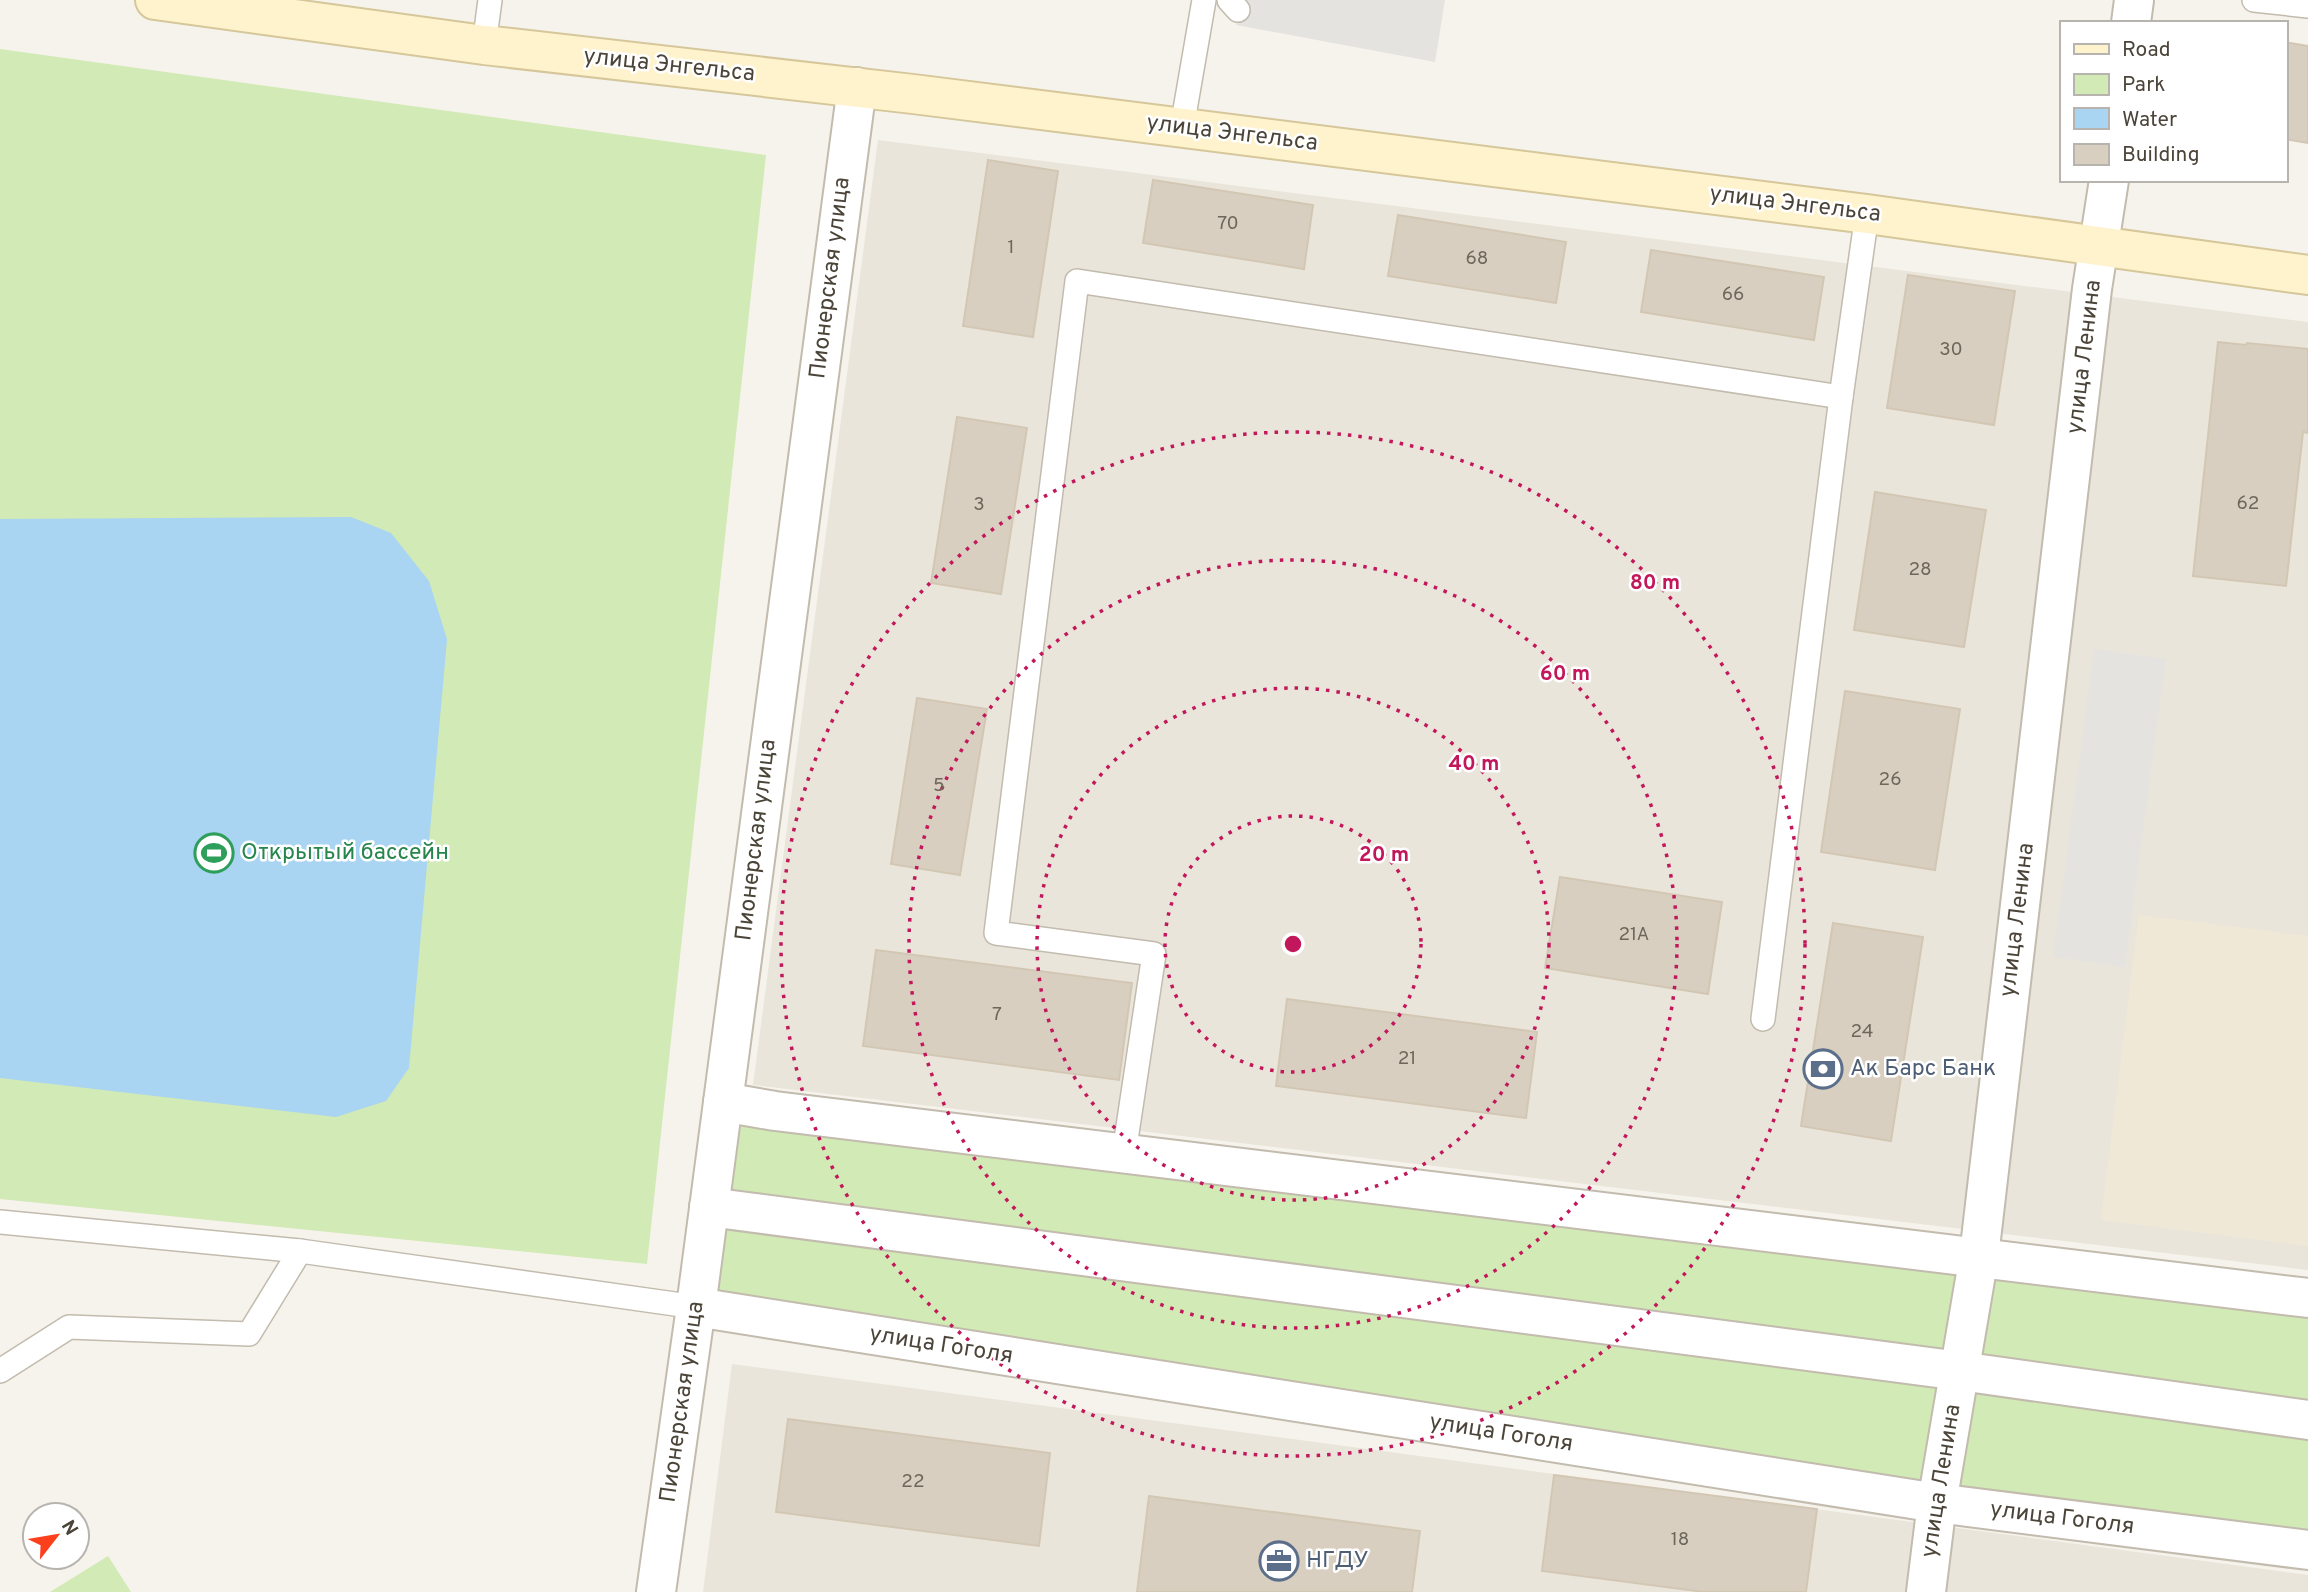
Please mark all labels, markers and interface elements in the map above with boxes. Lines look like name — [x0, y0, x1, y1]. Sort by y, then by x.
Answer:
legend — [2060, 21, 2287, 182]
text: Road — [2122, 37, 2171, 64]
street label: улица Энгельса — [582, 43, 756, 89]
text: Park — [2122, 72, 2165, 99]
text: Water — [2122, 107, 2177, 134]
street label: улица Энгельса — [1145, 109, 1319, 159]
text: Building — [2122, 142, 2200, 169]
street label: Пионерская улица — [804, 175, 858, 381]
street label: улица Энгельса — [1708, 180, 1882, 230]
house number: 70 — [1217, 212, 1239, 236]
house number: 1 — [1007, 236, 1015, 260]
house number: 68 — [1466, 247, 1488, 271]
street label: улица Ленина — [2061, 278, 2109, 436]
house number: 66 — [1722, 283, 1744, 307]
house number: 30 — [1939, 338, 1963, 362]
house number: 62 — [2237, 492, 2259, 516]
house number: 3 — [973, 493, 985, 517]
house number: 28 — [1908, 558, 1932, 582]
text: 80 m — [1630, 570, 1680, 597]
text: 60 m — [1540, 661, 1590, 688]
street label: Пионерская улица — [730, 737, 784, 943]
text: 40 m — [1449, 751, 1499, 778]
house number: 26 — [1879, 768, 1901, 792]
house number: 5 — [933, 774, 945, 798]
sports icon: Открытый бассейн — [193, 832, 235, 874]
place label: Открытый бассейн — [241, 839, 449, 868]
street label: улица Ленина — [1994, 841, 2042, 999]
text: 20 m — [1359, 842, 1409, 869]
house number: 21А — [1618, 923, 1650, 947]
centre of rings — [1281, 932, 1305, 956]
house number: 7 — [992, 1003, 1002, 1027]
house number: 24 — [1850, 1020, 1874, 1044]
house number: 21 — [1398, 1047, 1416, 1071]
bank icon: Ак Барс Банк — [1802, 1048, 1844, 1090]
place label: Ак Барс Банк — [1850, 1055, 1996, 1084]
street label: Пионерская улица — [655, 1299, 711, 1505]
street label: улица Гоголя — [867, 1320, 1015, 1372]
street label: улица Ленина — [1916, 1402, 1968, 1560]
street label: улица Гоголя — [1427, 1408, 1575, 1460]
house number: 22 — [901, 1470, 925, 1494]
street label: улица Гоголя — [1988, 1496, 2136, 1542]
north arrow — [21, 1501, 91, 1571]
text: N — [55, 1516, 83, 1540]
house number: 18 — [1671, 1528, 1689, 1552]
office icon: НГДУ — [1258, 1540, 1300, 1582]
place label: НГДУ — [1306, 1547, 1369, 1576]

